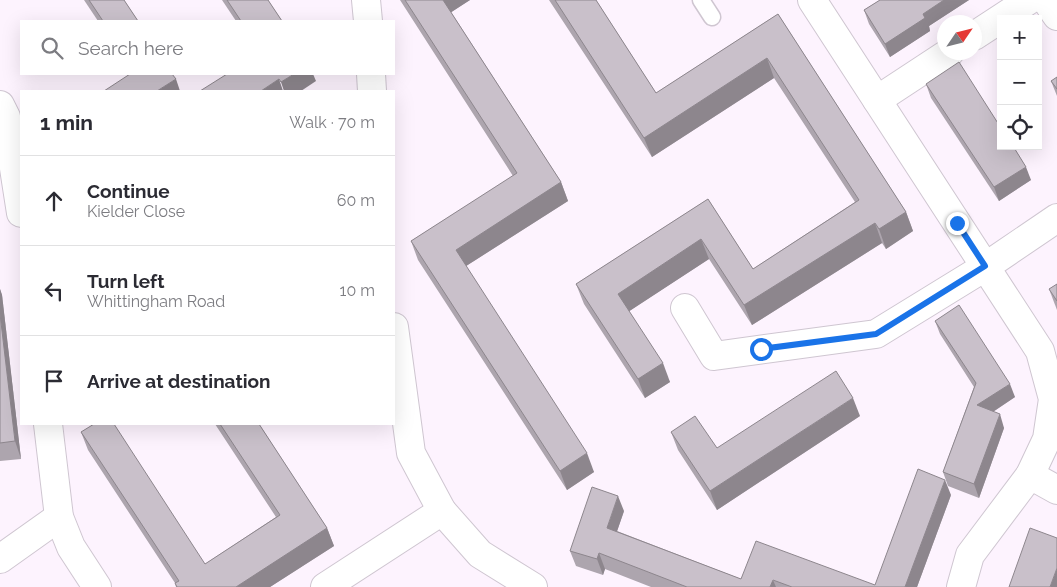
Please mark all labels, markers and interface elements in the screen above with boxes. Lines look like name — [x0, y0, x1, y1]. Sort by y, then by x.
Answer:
north arrow — [937, 15, 982, 60]
map controls — [997, 15, 1042, 150]
button: + — [997, 15, 1042, 60]
search box — [20, 20, 395, 75]
icon: search — [38, 34, 66, 62]
text: Search here — [78, 37, 184, 59]
button: − — [997, 60, 1042, 105]
button: locate — [997, 105, 1042, 150]
text: 1 min — [40, 110, 93, 135]
text: Walk · 70 m — [289, 113, 375, 132]
text: Continue — [87, 180, 170, 202]
icon: ahead — [40, 187, 68, 215]
text: 60 m — [337, 191, 375, 210]
text: Kielder Close — [87, 202, 185, 221]
route end — [946, 212, 969, 235]
text: Turn left — [87, 270, 164, 292]
icon: left — [40, 277, 68, 305]
text: 10 m — [340, 281, 375, 300]
text: Whittingham Road — [87, 292, 225, 311]
route start — [750, 338, 773, 361]
icon: arrive — [40, 367, 68, 395]
text: Arrive at destination — [87, 370, 271, 392]

